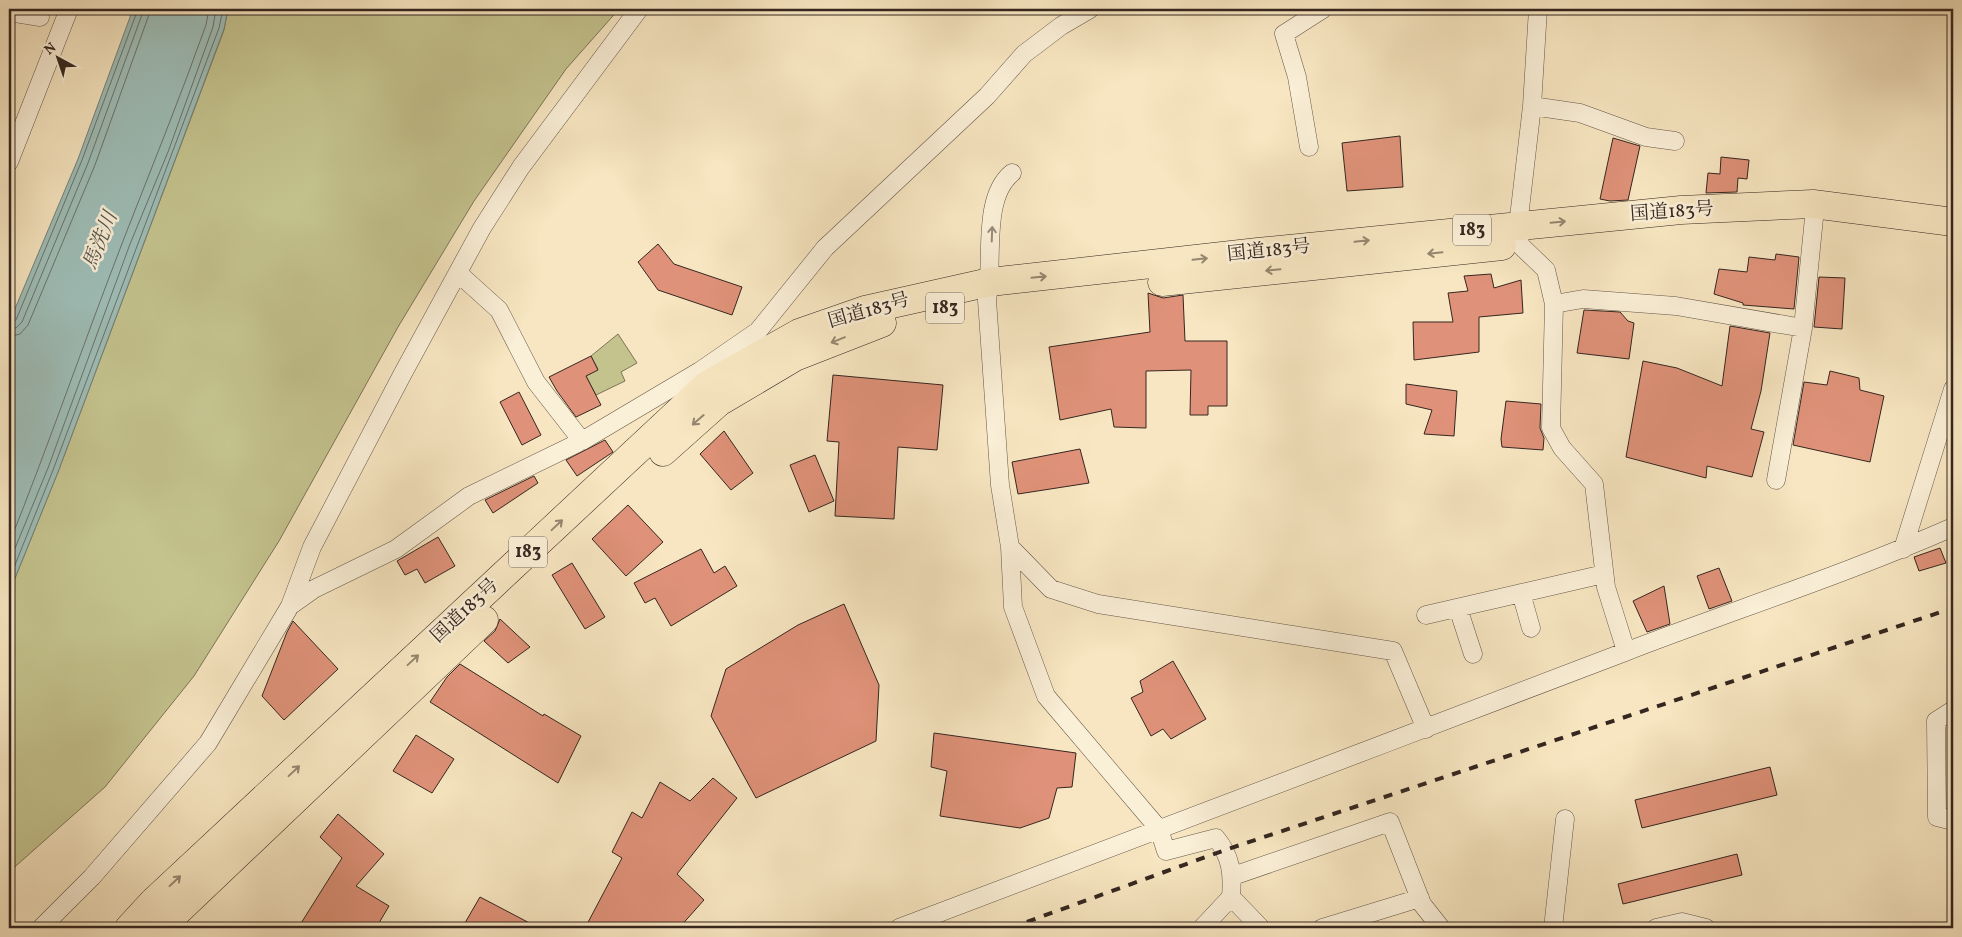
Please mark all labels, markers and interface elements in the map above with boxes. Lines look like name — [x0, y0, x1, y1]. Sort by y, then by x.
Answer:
north arrow — [32, 32, 82, 82]
text: N — [41, 39, 61, 60]
street label: 国道183号 — [1629, 196, 1715, 228]
water label: 馬洗川 — [77, 206, 126, 274]
road number: 183 — [1453, 214, 1491, 246]
one-way arrow — [1550, 217, 1566, 227]
one-way arrow — [987, 226, 997, 242]
street label: 国道183号 — [1226, 234, 1312, 268]
one-way arrow — [1354, 237, 1370, 246]
one-way arrow — [1427, 249, 1443, 258]
one-way arrow — [1192, 254, 1208, 264]
one-way arrow — [1266, 265, 1282, 275]
one-way arrow — [1031, 272, 1047, 282]
street label: 国道183号 — [825, 287, 913, 335]
road number: 183 — [926, 292, 964, 324]
one-way arrow — [831, 336, 846, 345]
one-way arrow — [691, 414, 704, 425]
one-way arrow — [551, 519, 564, 531]
road number: 183 — [509, 536, 547, 568]
street label: 国道183号 — [425, 573, 505, 649]
one-way arrow — [407, 654, 419, 666]
one-way arrow — [288, 765, 301, 777]
one-way arrow — [169, 875, 182, 887]

